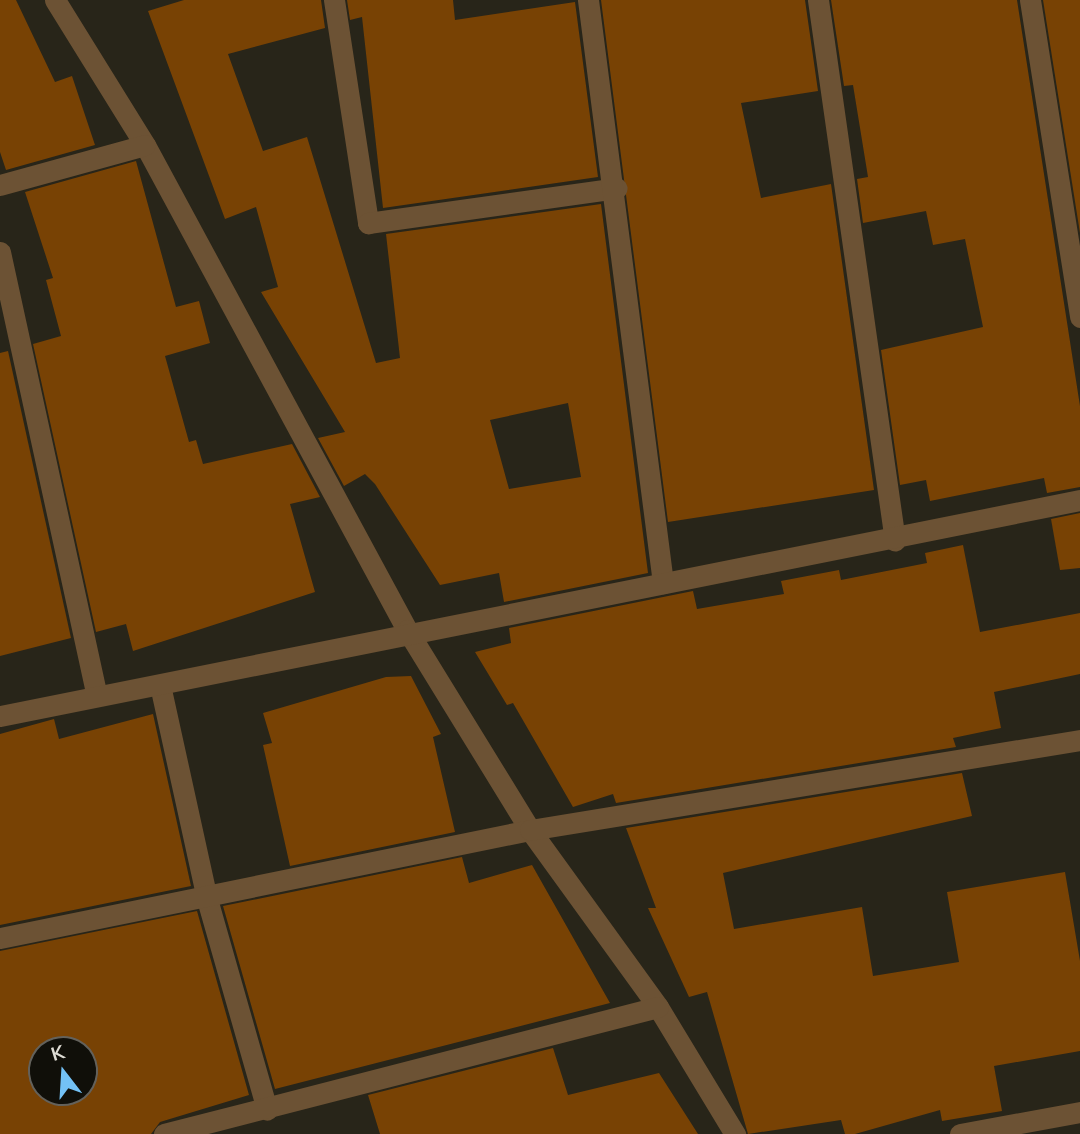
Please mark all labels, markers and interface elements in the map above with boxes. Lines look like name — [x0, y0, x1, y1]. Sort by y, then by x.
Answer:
north arrow — [28, 1036, 98, 1106]
text: K — [48, 1040, 67, 1066]

